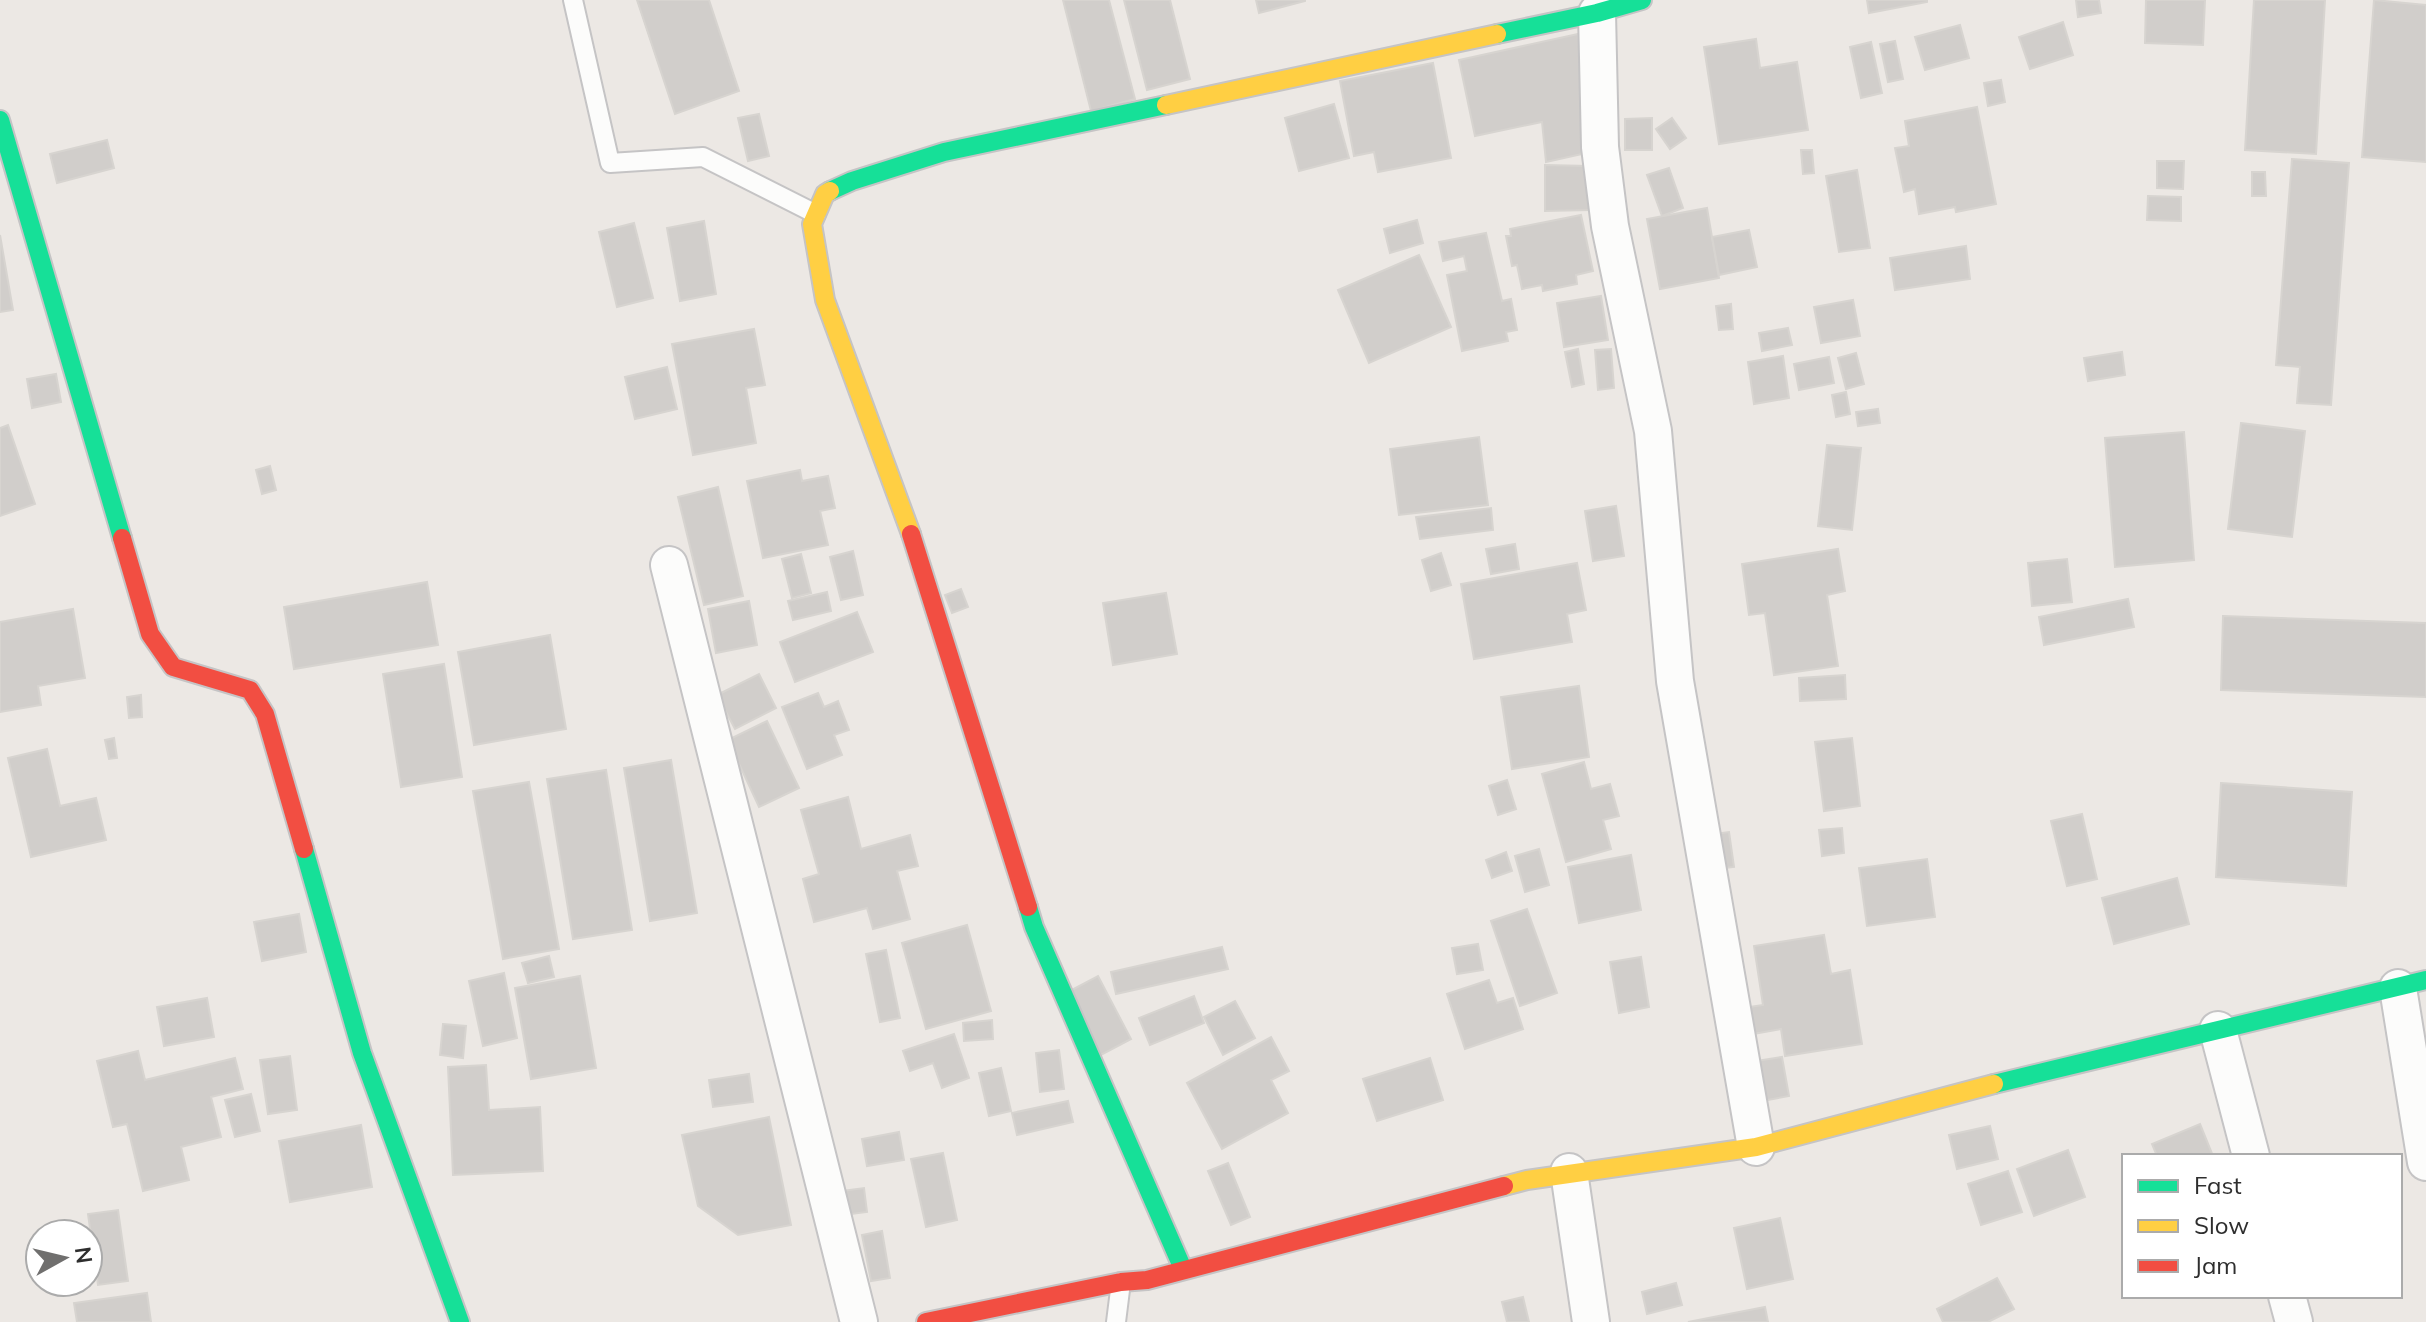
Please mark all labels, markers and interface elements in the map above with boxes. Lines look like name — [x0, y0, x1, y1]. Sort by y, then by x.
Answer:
legend — [2122, 1154, 2402, 1298]
text: Fast — [2194, 1170, 2242, 1200]
text: Slow — [2194, 1210, 2249, 1240]
north arrow — [24, 1218, 104, 1298]
text: N — [69, 1245, 99, 1265]
text: Jam — [2194, 1250, 2237, 1280]

